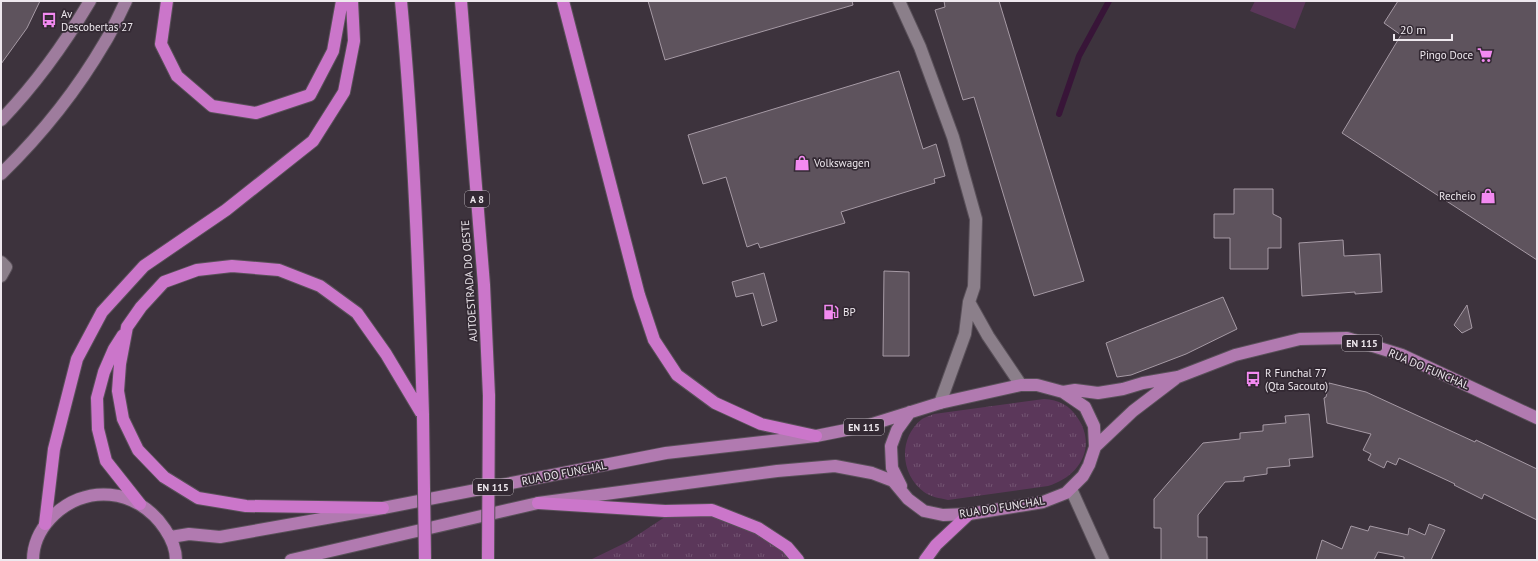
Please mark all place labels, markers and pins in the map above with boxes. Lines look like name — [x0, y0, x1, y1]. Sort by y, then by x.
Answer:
place label: Av Descobertas 27 — [61, 7, 133, 34]
bus stop icon: Av Descobertas 27 — [40, 11, 58, 29]
supermarket icon: Pingo Doce — [1476, 46, 1494, 64]
place label: Pingo Doce — [1420, 48, 1473, 62]
shop icon: Volkswagen — [793, 154, 811, 172]
place label: Volkswagen — [813, 156, 870, 170]
shop icon: Recheio — [1479, 187, 1497, 205]
place label: Recheio — [1439, 189, 1476, 203]
fuel station icon: BP — [822, 303, 840, 321]
place label: BP — [843, 305, 856, 319]
place label: R Funchal 77 (Qta Sacouto) — [1265, 366, 1328, 393]
bus stop icon: R Funchal 77 (Qta Sacouto) — [1244, 370, 1262, 388]

